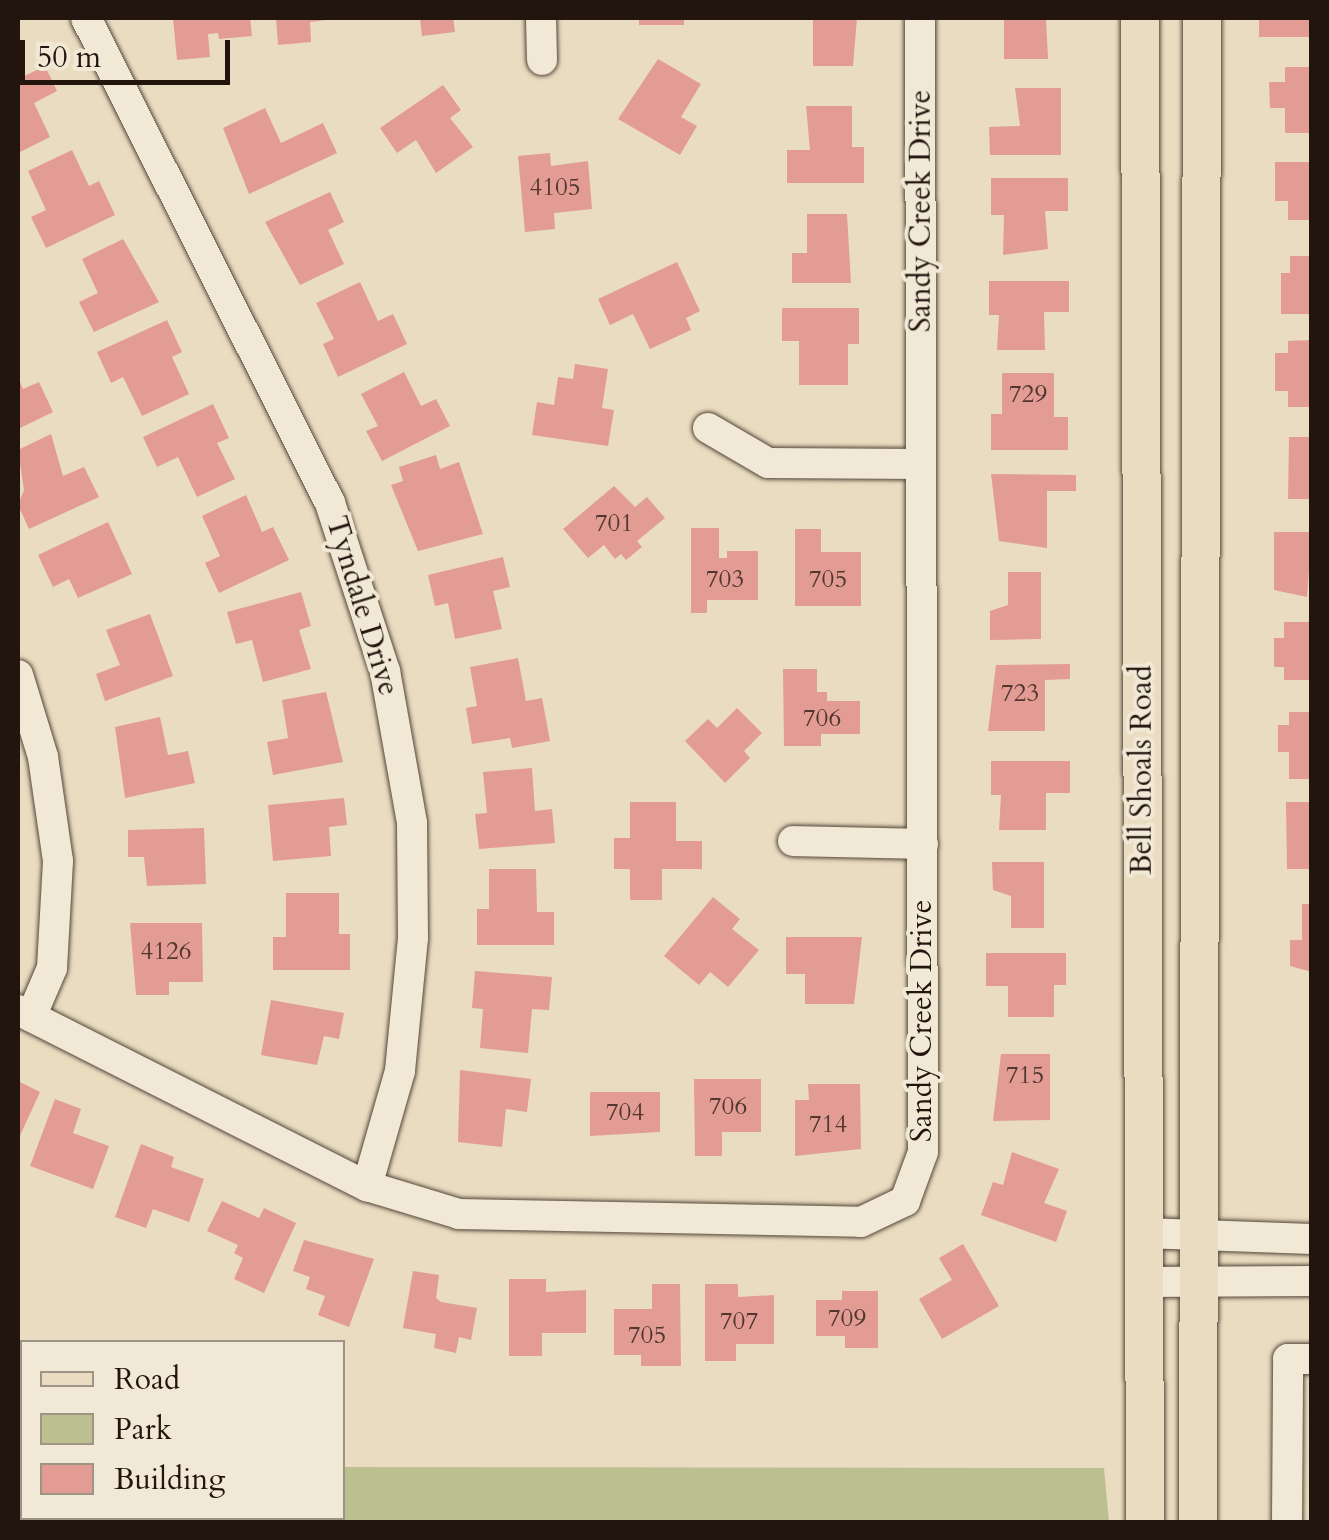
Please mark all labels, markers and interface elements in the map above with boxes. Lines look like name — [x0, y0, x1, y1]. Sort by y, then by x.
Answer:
scale bar — [25, 20, 235, 82]
text: 50 m — [37, 37, 101, 78]
street label: Sandy Creek Drive — [903, 90, 939, 332]
house number: 4105 — [529, 172, 581, 202]
house number: 729 — [1009, 379, 1047, 409]
house number: 701 — [595, 508, 633, 538]
street label: Tyndale Drive — [318, 512, 406, 700]
house number: 703 — [706, 564, 744, 594]
house number: 705 — [809, 564, 847, 594]
street label: Bell Shoals Road — [1124, 665, 1160, 875]
house number: 723 — [1001, 678, 1039, 708]
house number: 706 — [803, 703, 841, 733]
street label: Sandy Creek Drive — [904, 900, 940, 1142]
house number: 4126 — [140, 936, 192, 966]
house number: 715 — [1006, 1060, 1044, 1090]
house number: 706 — [709, 1091, 747, 1121]
house number: 704 — [606, 1097, 644, 1127]
house number: 714 — [809, 1109, 847, 1139]
house number: 709 — [828, 1303, 866, 1333]
house number: 707 — [720, 1306, 758, 1336]
house number: 705 — [628, 1320, 666, 1350]
legend — [20, 1340, 345, 1520]
text: Road — [114, 1359, 180, 1400]
text: Park — [114, 1409, 172, 1450]
text: Building — [114, 1459, 225, 1500]

